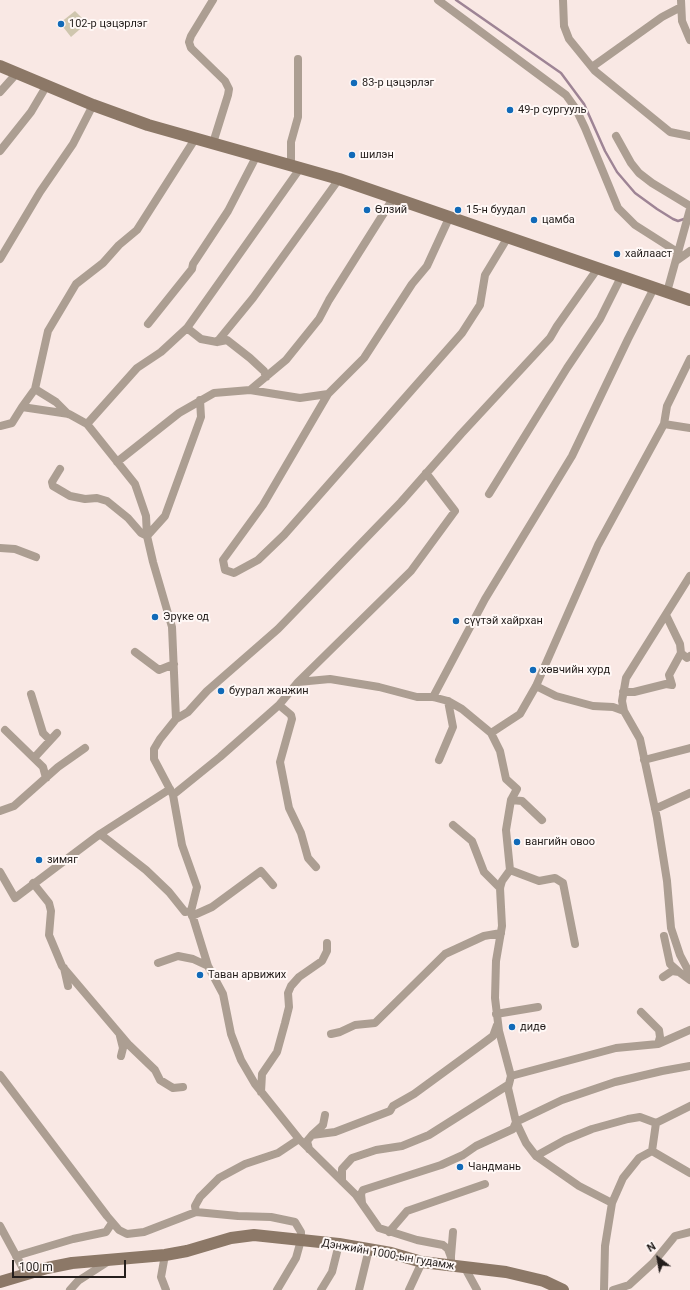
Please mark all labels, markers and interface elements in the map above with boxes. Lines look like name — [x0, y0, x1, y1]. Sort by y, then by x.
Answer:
place label: 102-р цэцэрлэг — [69, 17, 147, 31]
marker: 102-р цэцэрлэг — [56, 19, 66, 29]
place label: 83-р цэцэрлэг — [362, 76, 434, 90]
marker: 83-р цэцэрлэг — [349, 78, 359, 88]
place label: 49-р сургууль — [518, 103, 587, 117]
marker: 49-р сургууль — [505, 105, 515, 115]
place label: шилэн — [360, 148, 394, 162]
marker: шилэн — [347, 150, 357, 160]
place label: Өлзий — [375, 203, 407, 217]
place label: 15-н буудал — [466, 203, 526, 217]
marker: Өлзий — [362, 205, 372, 215]
marker: 15-н буудал — [453, 205, 463, 215]
place label: цамба — [542, 213, 575, 227]
marker: цамба — [529, 215, 539, 225]
place label: хайлааст — [625, 247, 672, 261]
marker: хайлааст — [612, 249, 622, 259]
place label: Эрүке од — [163, 610, 209, 624]
marker: Эрүке од — [150, 612, 160, 622]
place label: сүүтэй хайрхан — [464, 614, 543, 628]
marker: сүүтэй хайрхан — [451, 616, 461, 626]
place label: хөвчийн хурд — [541, 663, 610, 677]
marker: хөвчийн хурд — [528, 665, 538, 675]
place label: буурал жанжин — [229, 684, 309, 698]
marker: буурал жанжин — [216, 686, 226, 696]
place label: вангийн овоо — [525, 835, 595, 849]
marker: вангийн овоо — [512, 837, 522, 847]
place label: зимяг — [47, 853, 78, 867]
marker: зимяг — [34, 855, 44, 865]
place label: Таван арвижих — [208, 968, 286, 982]
marker: Таван арвижих — [195, 970, 205, 980]
place label: дидө — [520, 1020, 546, 1034]
marker: дидө — [507, 1022, 517, 1032]
place label: Чандмань — [468, 1160, 521, 1174]
marker: Чандмань — [455, 1162, 465, 1172]
street label: Дэнжийн 1000-ын гудамж — [320, 1237, 456, 1273]
north arrow — [638, 1238, 678, 1278]
text: N — [645, 1240, 658, 1255]
scale bar — [14, 1252, 128, 1278]
text: 100 m — [19, 1260, 53, 1274]

